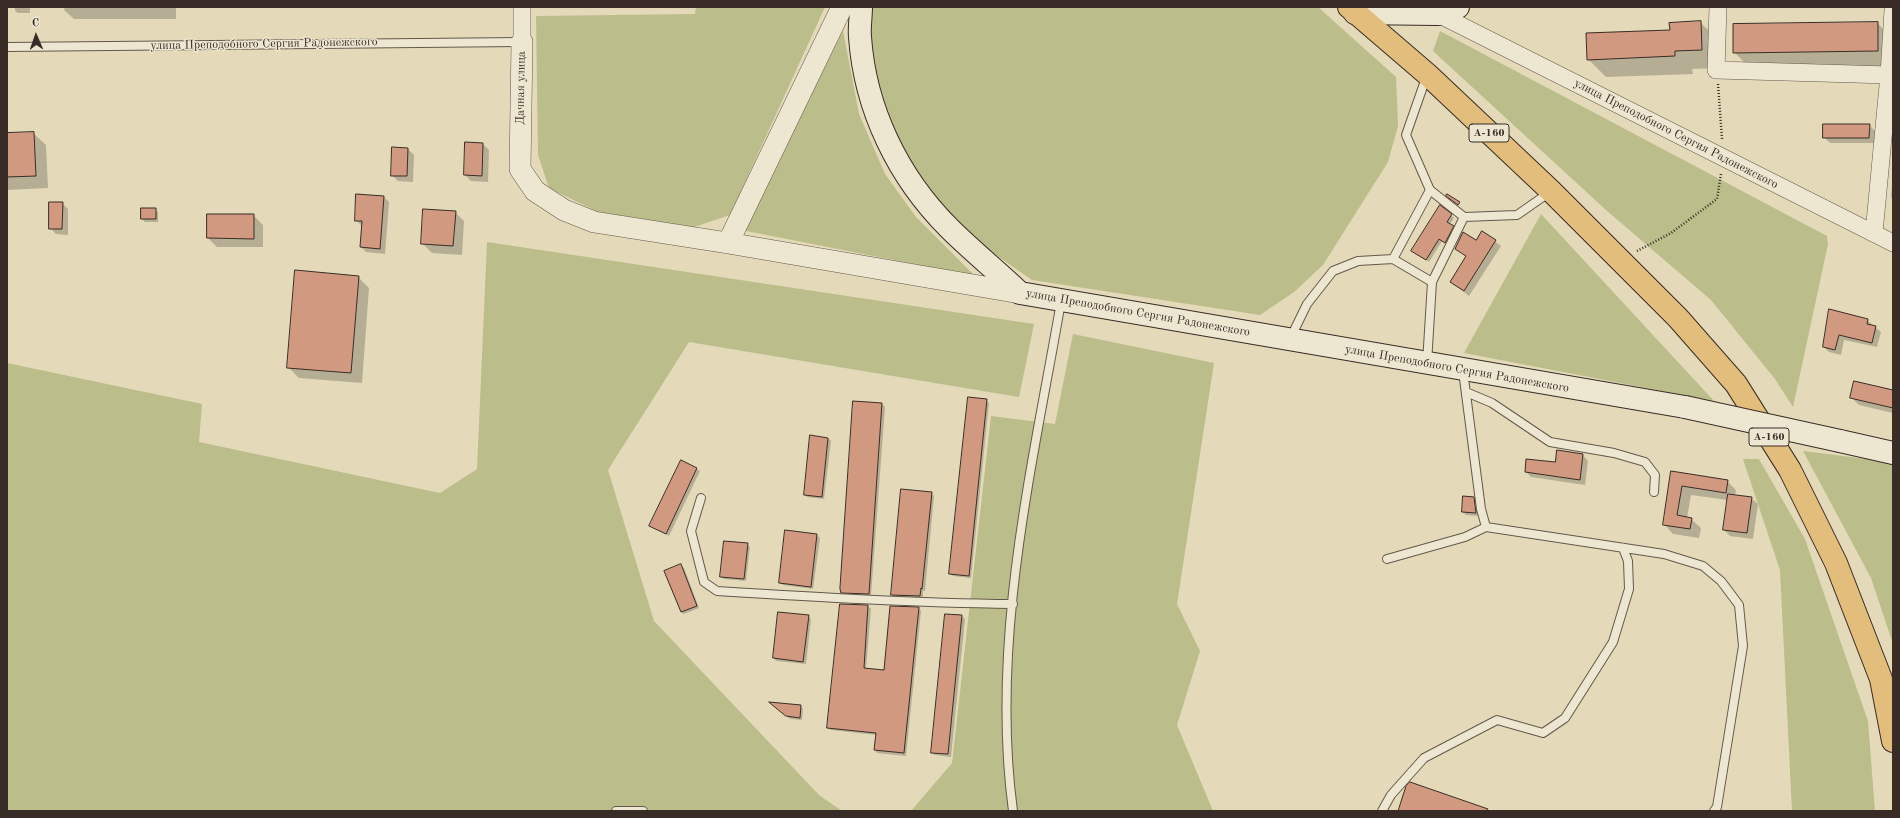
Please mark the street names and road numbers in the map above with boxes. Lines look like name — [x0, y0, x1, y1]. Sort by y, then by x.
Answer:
street label: улица Преподобного Сергия Радонежского — [150, 35, 378, 53]
street label: Дачная улица — [513, 51, 529, 125]
street label: улица Преподобного Сергия Радонежского — [1572, 76, 1780, 192]
road number: А-160 — [1469, 124, 1509, 142]
street label: улица Преподобного Сергия Радонежского — [1025, 286, 1251, 340]
street label: улица Преподобного Сергия Радонежского — [1344, 342, 1570, 396]
road number: А-160 — [1749, 428, 1789, 446]

